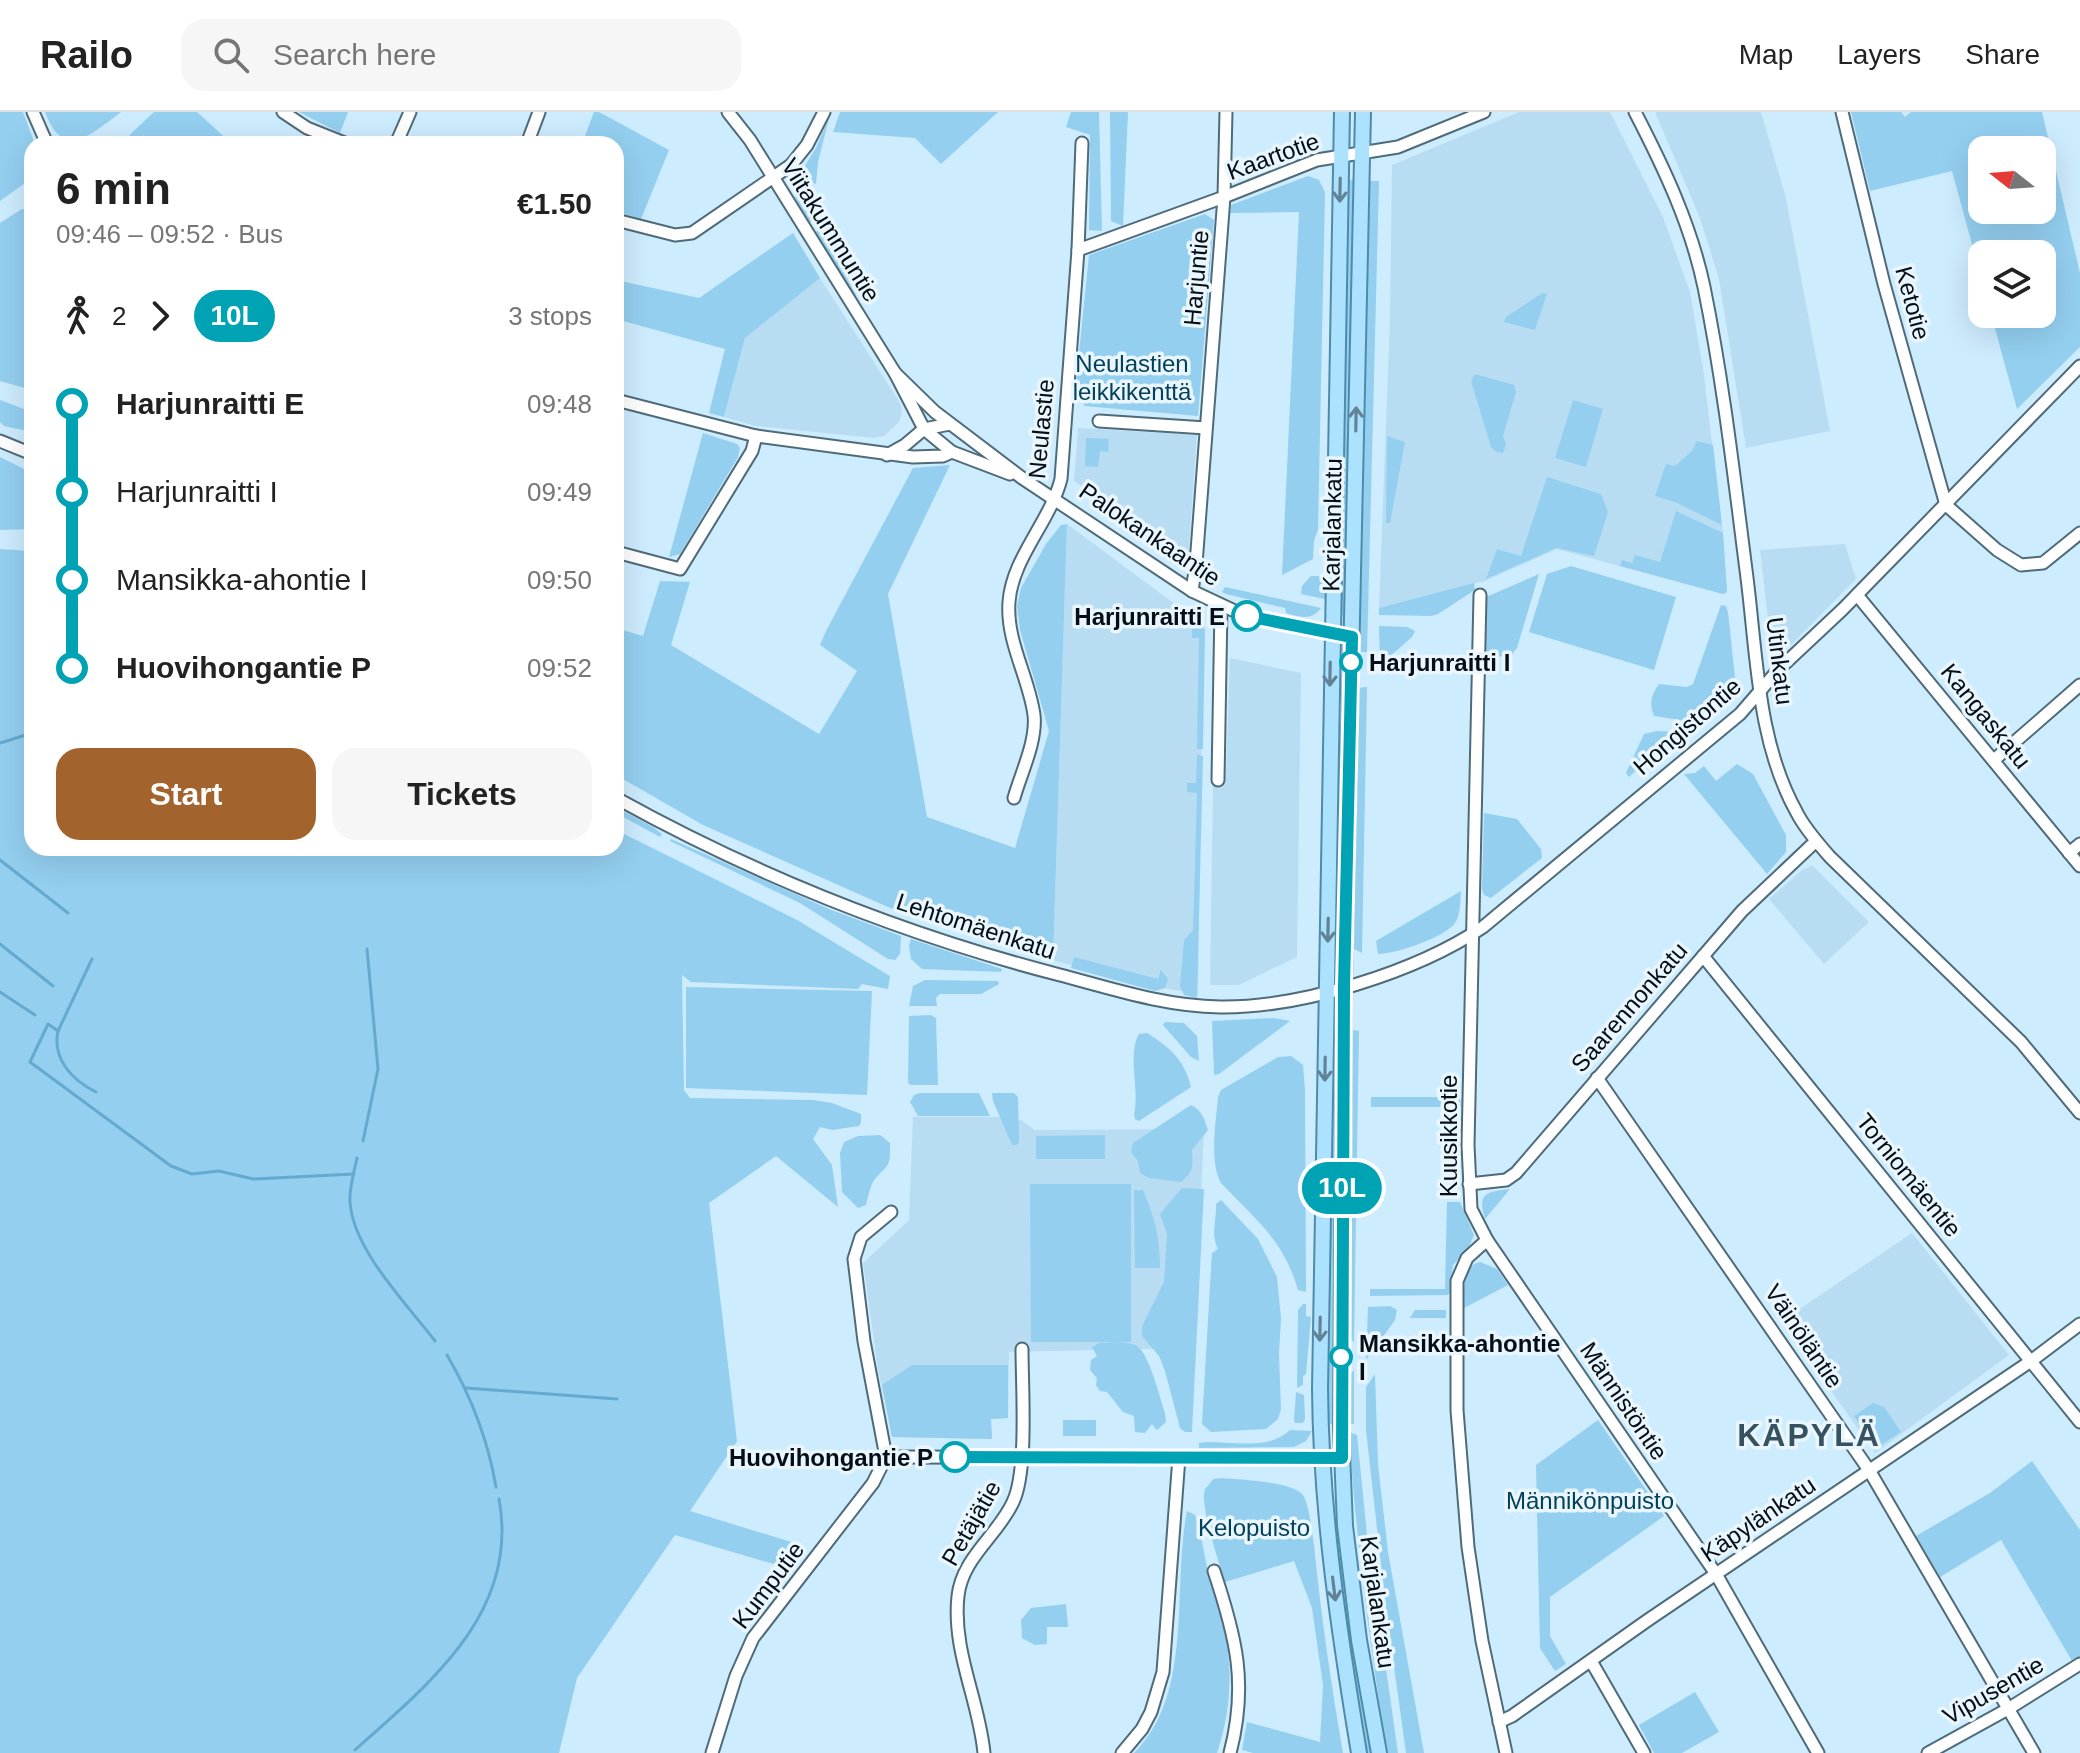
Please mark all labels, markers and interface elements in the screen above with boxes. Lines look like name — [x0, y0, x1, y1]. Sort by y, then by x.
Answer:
search box — [181, 19, 741, 91]
icon: search — [209, 33, 253, 77]
text: Railo — [40, 34, 133, 76]
text: Search here — [273, 38, 436, 71]
text: Map — [1739, 39, 1793, 70]
text: Layers — [1837, 39, 1921, 70]
text: Share — [1965, 39, 2040, 70]
street label: Kaartotie — [1223, 127, 1323, 185]
north arrow — [1968, 136, 2056, 224]
map controls — [1968, 136, 2056, 328]
street label: Viitakummuntie — [776, 153, 886, 307]
text: 6 min — [56, 164, 171, 213]
one-way arrow — [1333, 176, 1348, 203]
text: €1.50 — [517, 187, 592, 220]
text: 09:46 – 09:52 · Bus — [56, 219, 283, 249]
street label: Harjuntie — [1178, 229, 1214, 327]
button: layers — [1968, 240, 2056, 328]
street label: Ketotie — [1890, 263, 1936, 343]
icon: walk — [56, 294, 100, 338]
icon: forward — [138, 294, 182, 338]
text: 10L — [210, 300, 259, 331]
text: 2 — [112, 301, 126, 331]
text: 3 stops — [508, 301, 592, 331]
park label: Neulastien leikkikenttä — [1073, 350, 1192, 405]
street label: Neulastie — [1023, 378, 1059, 480]
text: Harjunraitti E — [116, 387, 304, 420]
text: 09:48 — [527, 389, 592, 419]
one-way arrow — [1349, 406, 1364, 433]
street label: Karjalankatu — [1317, 458, 1347, 592]
text: Harjunraitti I — [116, 475, 278, 508]
text: 09:49 — [527, 477, 592, 507]
street label: Palokankaantie — [1074, 477, 1226, 591]
text: Mansikka-ahontie I — [116, 563, 368, 596]
text: 09:50 — [527, 565, 592, 595]
marker: Harjunraitti E — [1232, 601, 1262, 631]
place label: Harjunraitti E — [1074, 603, 1225, 630]
street label: Utinkatu — [1761, 616, 1799, 706]
place label: Harjunraitti I — [1369, 649, 1510, 676]
text: Huovihongantie P — [116, 651, 371, 684]
marker: Harjunraitti I — [1340, 651, 1362, 673]
text: 09:52 — [527, 653, 592, 683]
street label: Kangaskatu — [1936, 658, 2036, 774]
one-way arrow — [1323, 660, 1338, 687]
street label: Hongistontie — [1628, 672, 1746, 780]
button: Start — [56, 748, 316, 840]
button: Tickets — [332, 748, 592, 840]
street label: Lehtomäenkatu — [893, 888, 1059, 964]
one-way arrow — [1320, 916, 1336, 943]
street label: Saarennonkatu — [1565, 937, 1693, 1077]
one-way arrow — [1318, 1055, 1333, 1082]
street label: Kuusikkotie — [1435, 1075, 1462, 1197]
street label: Torniomäentie — [1851, 1108, 1967, 1242]
line badge: 10L — [1296, 1162, 1388, 1214]
text: 10L — [1318, 1172, 1366, 1203]
street label: Väinöläntie — [1760, 1279, 1848, 1393]
one-way arrow — [1312, 1315, 1328, 1342]
place label: Mansikka-ahontie I — [1359, 1330, 1560, 1385]
street label: Männistöntie — [1575, 1337, 1673, 1465]
marker: Mansikka-ahontie I — [1330, 1346, 1352, 1368]
district label: KÄPYLÄ — [1737, 1417, 1881, 1453]
marker: Huovihongantie P — [940, 1442, 970, 1472]
place label: Huovihongantie P — [729, 1444, 933, 1471]
street label: Käpylänkatu — [1696, 1471, 1820, 1567]
street label: Petäjätie — [936, 1476, 1006, 1570]
park label: Männikönpuisto — [1506, 1487, 1674, 1514]
park label: Kelopuisto — [1198, 1514, 1310, 1541]
street label: Karjalankatu — [1355, 1534, 1401, 1670]
street label: Kumputie — [727, 1536, 809, 1634]
one-way arrow — [1326, 1575, 1341, 1602]
street label: Vipusentie — [1938, 1650, 2048, 1730]

